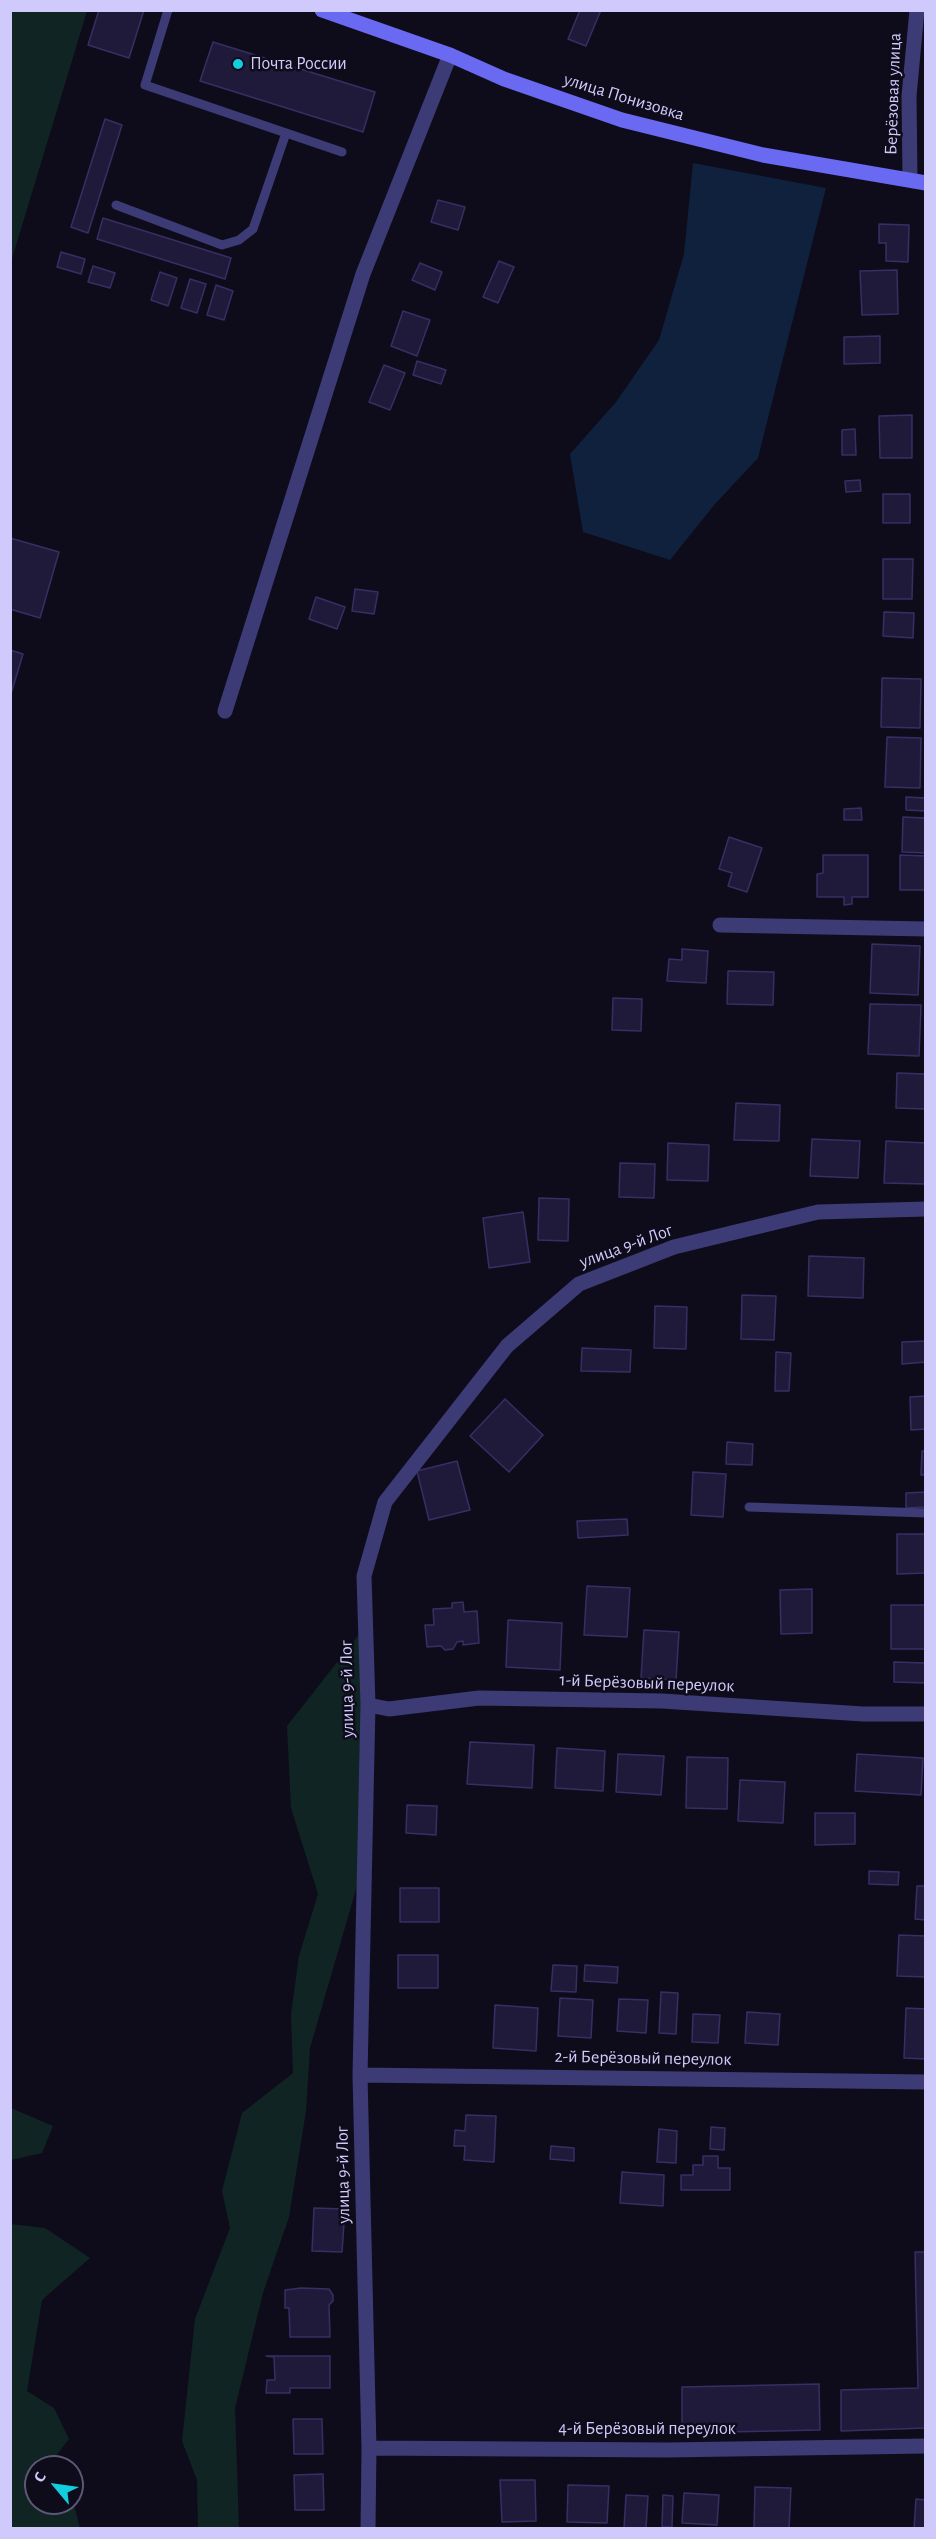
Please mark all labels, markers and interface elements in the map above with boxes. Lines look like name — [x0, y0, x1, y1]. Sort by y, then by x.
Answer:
street label: Берёзовая улица — [880, 33, 906, 155]
place label: Почта России — [250, 53, 347, 75]
marker: Почта России — [231, 57, 245, 71]
street label: улица Понизовка — [561, 68, 687, 126]
street label: улица 9-й Лог — [577, 1219, 675, 1273]
street label: улица 9-й Лог — [335, 1640, 359, 1738]
street label: 1-й Берёзовый переулок — [559, 1669, 735, 1697]
street label: 2-й Берёзовый переулок — [554, 2046, 732, 2070]
street label: улица 9-й Лог — [331, 2126, 355, 2224]
street label: 4-й Берёзовый переулок — [558, 2418, 736, 2440]
north arrow — [24, 2455, 84, 2515]
text: С — [31, 2469, 49, 2485]

